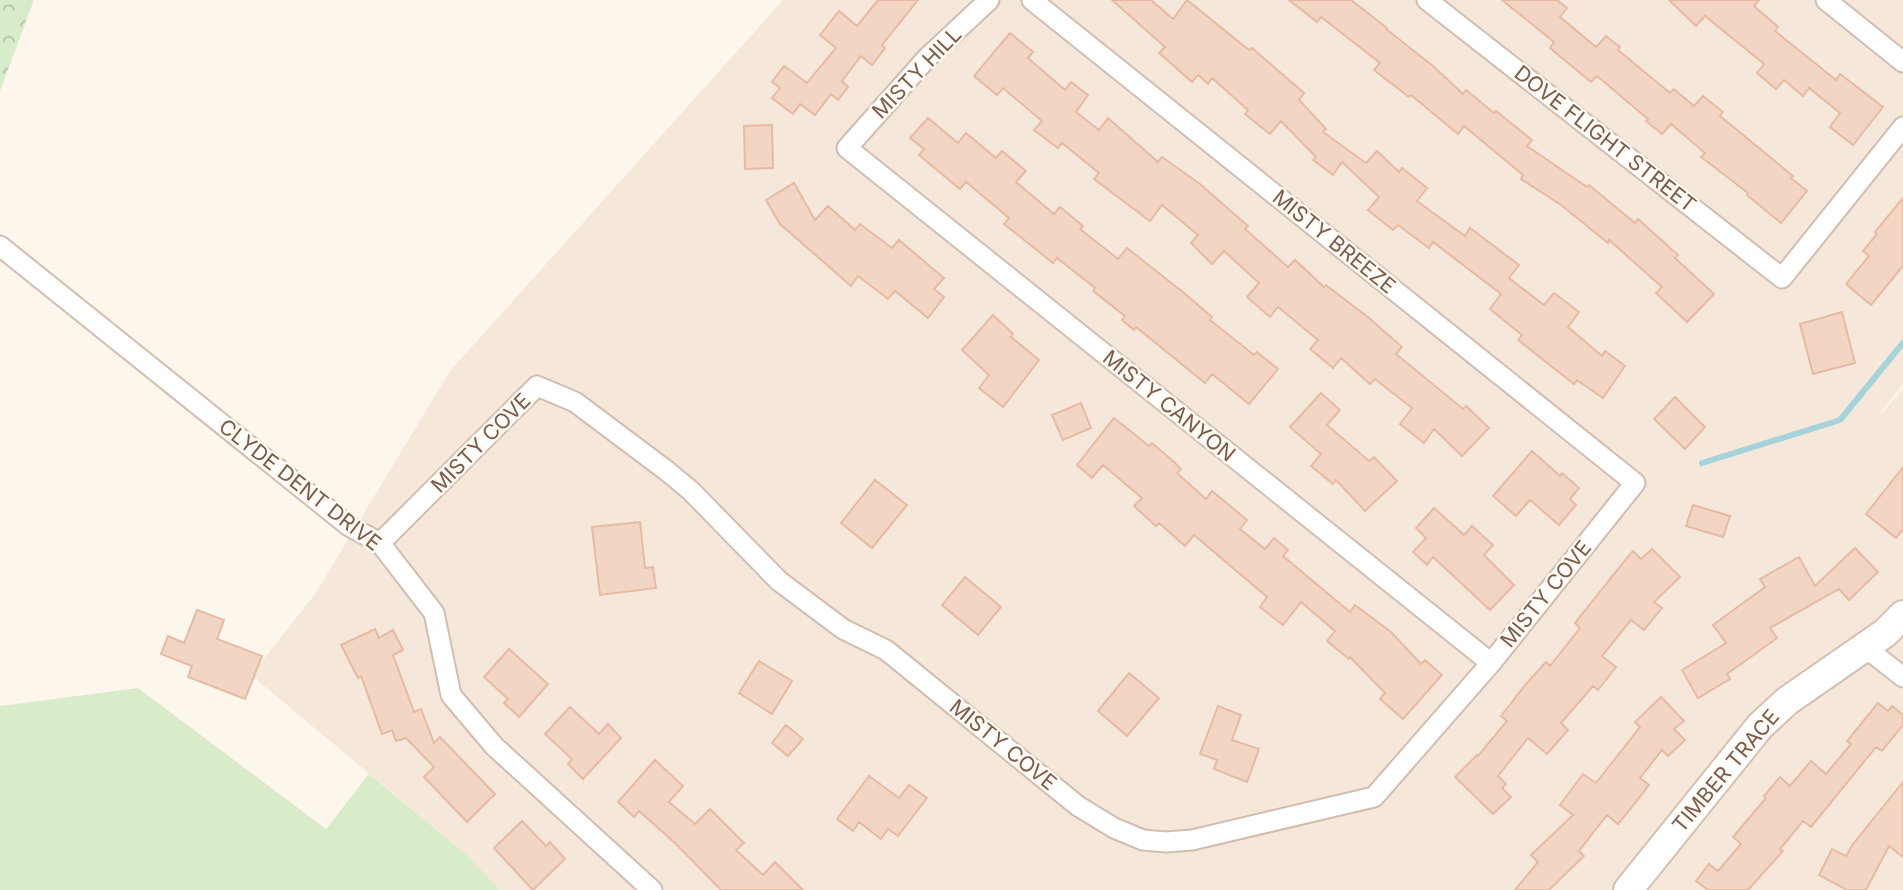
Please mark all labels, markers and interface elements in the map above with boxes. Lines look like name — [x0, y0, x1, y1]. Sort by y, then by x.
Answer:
street label: MISTY HILL — [867, 22, 966, 123]
street label: DOVE FLIGHT STREET — [1510, 60, 1701, 217]
street label: MISTY BREEZE — [1268, 185, 1401, 299]
street label: MISTY CANYON — [1098, 345, 1240, 467]
street label: MISTY COVE — [426, 388, 535, 497]
street label: CLYDE DENT DRIVE — [214, 414, 386, 556]
street label: MISTY COVE — [1495, 535, 1596, 652]
street label: MISTY COVE — [945, 694, 1062, 795]
street label: TIMBER TRACE — [1667, 704, 1784, 837]

